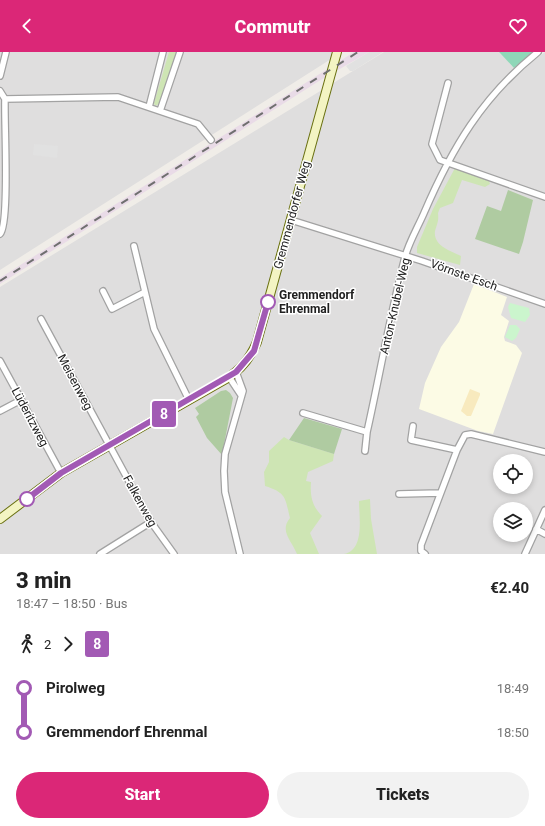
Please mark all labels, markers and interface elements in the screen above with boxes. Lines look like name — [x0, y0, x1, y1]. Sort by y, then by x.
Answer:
icon: back — [16, 15, 38, 37]
icon: heart — [507, 15, 529, 37]
text: Commutr — [234, 16, 311, 37]
street label: Gremmendorfer Weg — [271, 159, 313, 271]
street label: Anton-Knubel-Weg — [377, 256, 413, 356]
street label: Vörnste Esch — [429, 256, 499, 294]
place label: Gremmendorf Ehrenmal — [279, 288, 355, 316]
marker: Gremmendorf Ehrenmal — [260, 294, 276, 310]
street label: Meisenweg — [54, 352, 96, 412]
street label: Lüderitzweg — [9, 385, 51, 449]
line badge: 8 — [151, 401, 177, 427]
text: 8 — [160, 406, 168, 422]
map controls — [493, 454, 533, 542]
button: locate — [493, 454, 533, 494]
street label: Falkenweg — [120, 473, 160, 529]
unlabelled marker — [19, 491, 35, 507]
button: layers — [493, 502, 533, 542]
text: 3 min — [16, 568, 71, 593]
text: €2.40 — [490, 579, 529, 597]
text: 18:47 – 18:50 · Bus — [16, 596, 128, 611]
icon: walk — [16, 633, 38, 655]
icon: forward — [57, 633, 79, 655]
text: 8 — [93, 636, 101, 652]
text: 2 — [44, 637, 51, 652]
text: Pirolweg — [46, 679, 105, 697]
text: 18:49 — [497, 681, 529, 696]
text: Gremmendorf Ehrenmal — [46, 723, 208, 741]
text: 18:50 — [497, 725, 529, 740]
button: Start — [16, 772, 269, 818]
button: Tickets — [277, 772, 529, 818]

